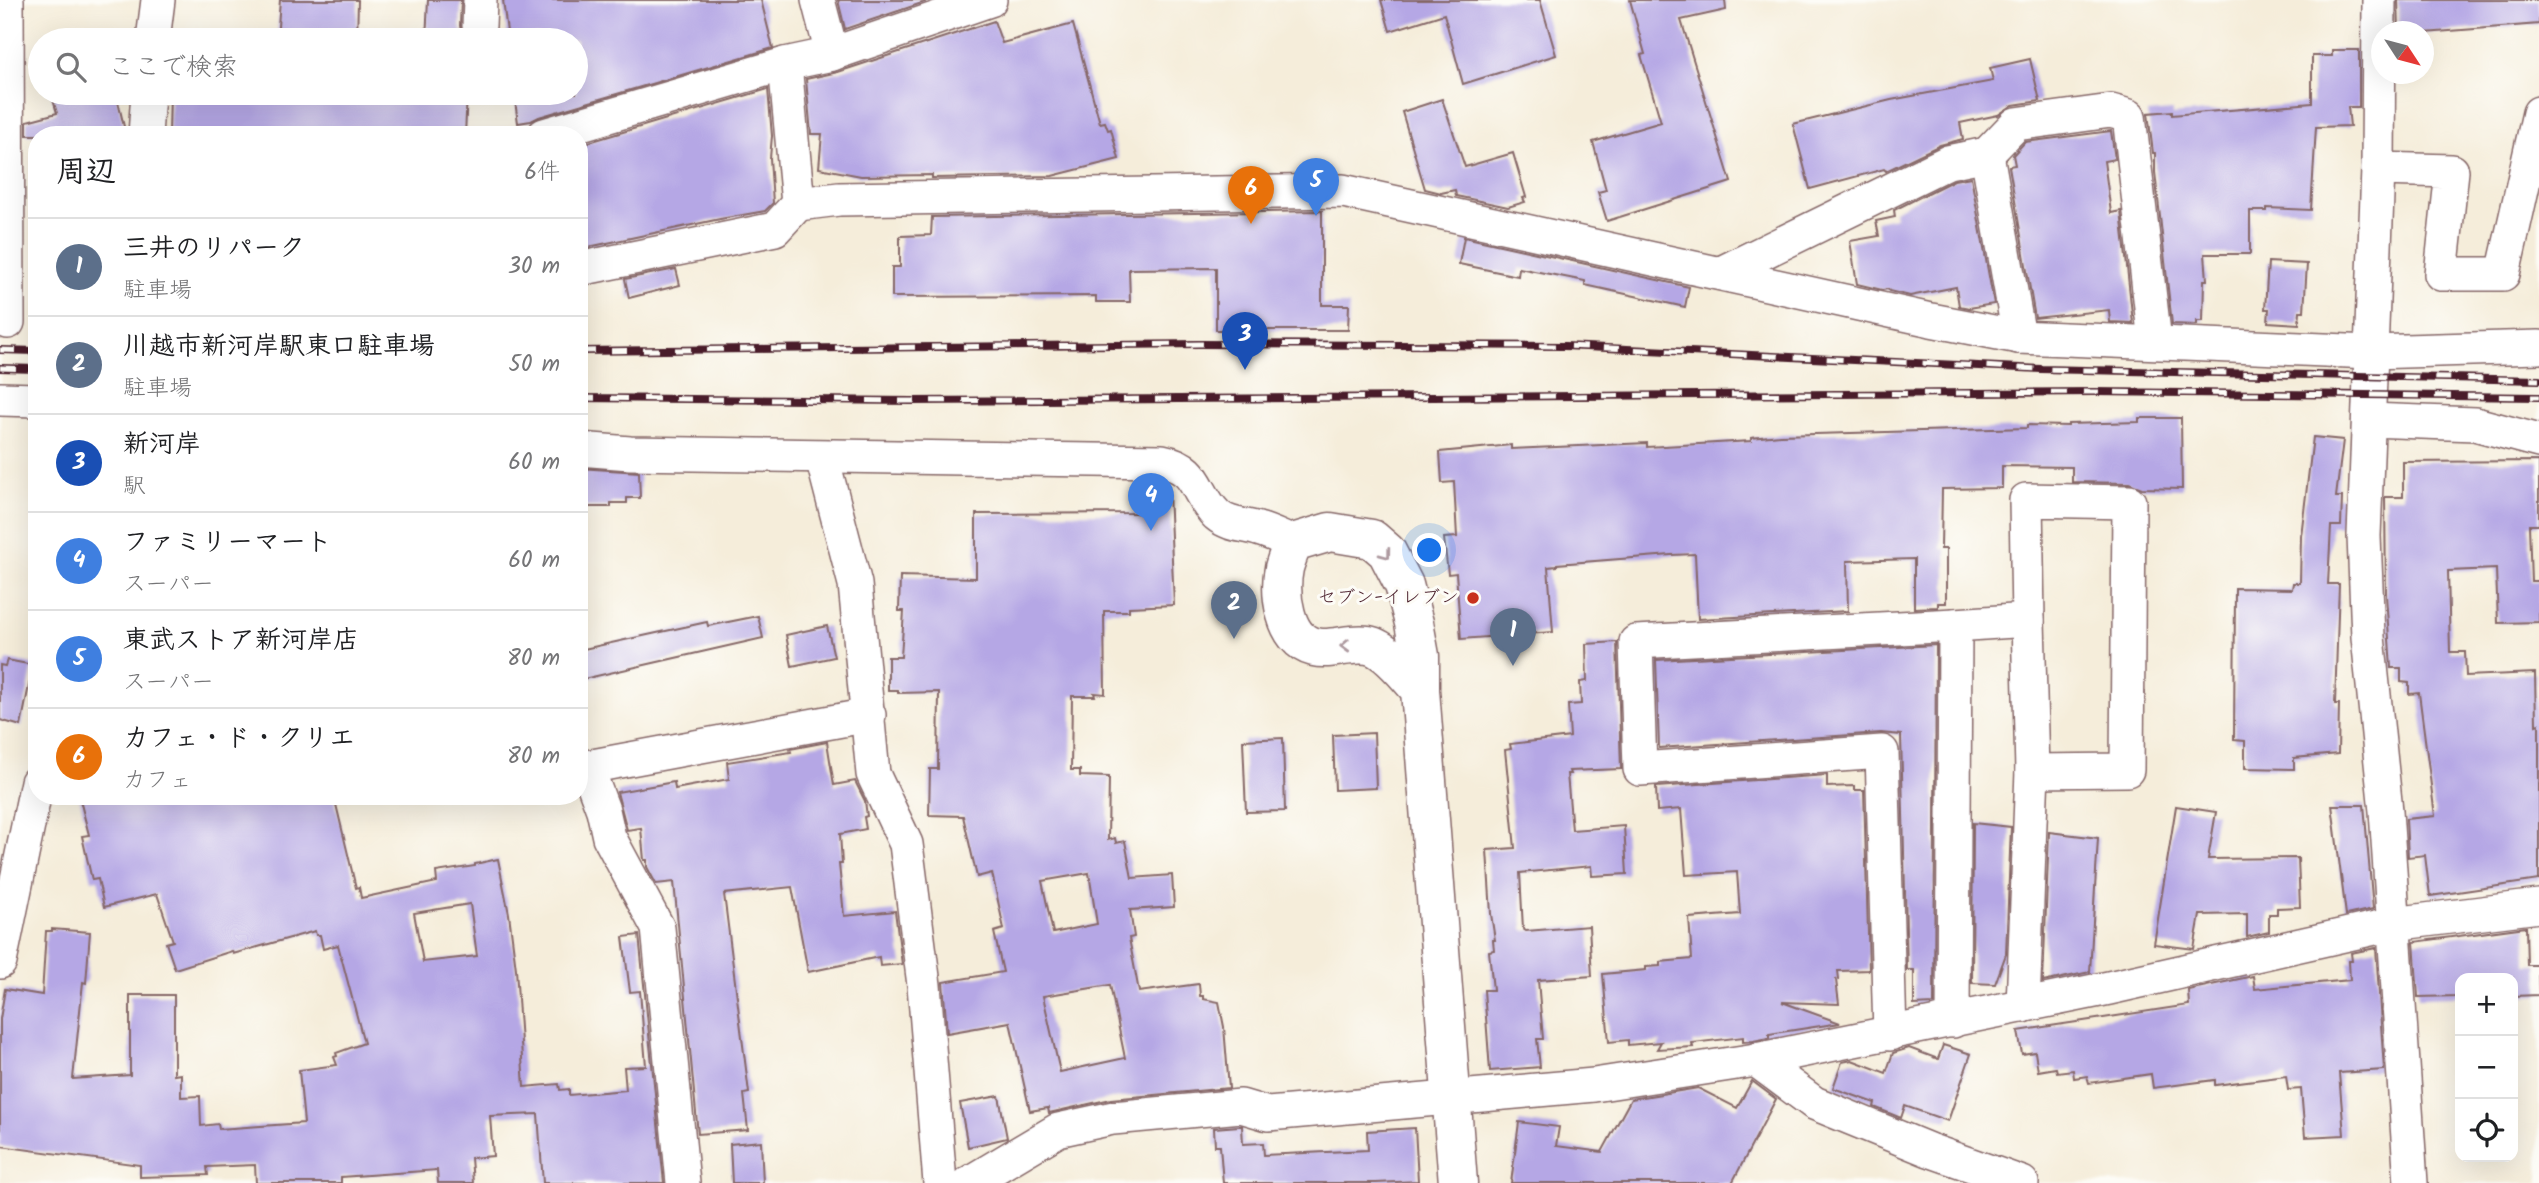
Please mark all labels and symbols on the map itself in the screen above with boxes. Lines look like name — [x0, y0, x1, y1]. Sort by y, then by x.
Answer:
north arrow — [2371, 21, 2434, 84]
pin: 5 — [1293, 158, 1339, 216]
pin: 6 — [1228, 166, 1274, 224]
pin: 3 — [1222, 312, 1268, 370]
pin: 4 — [1128, 473, 1174, 531]
your location — [1412, 533, 1446, 567]
one-way arrow — [1377, 546, 1390, 559]
pin: 2 — [1211, 581, 1257, 639]
place label: セブン-イレブン — [1317, 583, 1459, 613]
marker: セブン-イレブン — [1465, 590, 1481, 606]
pin: 1 — [1490, 608, 1536, 666]
one-way arrow — [1339, 638, 1350, 653]

